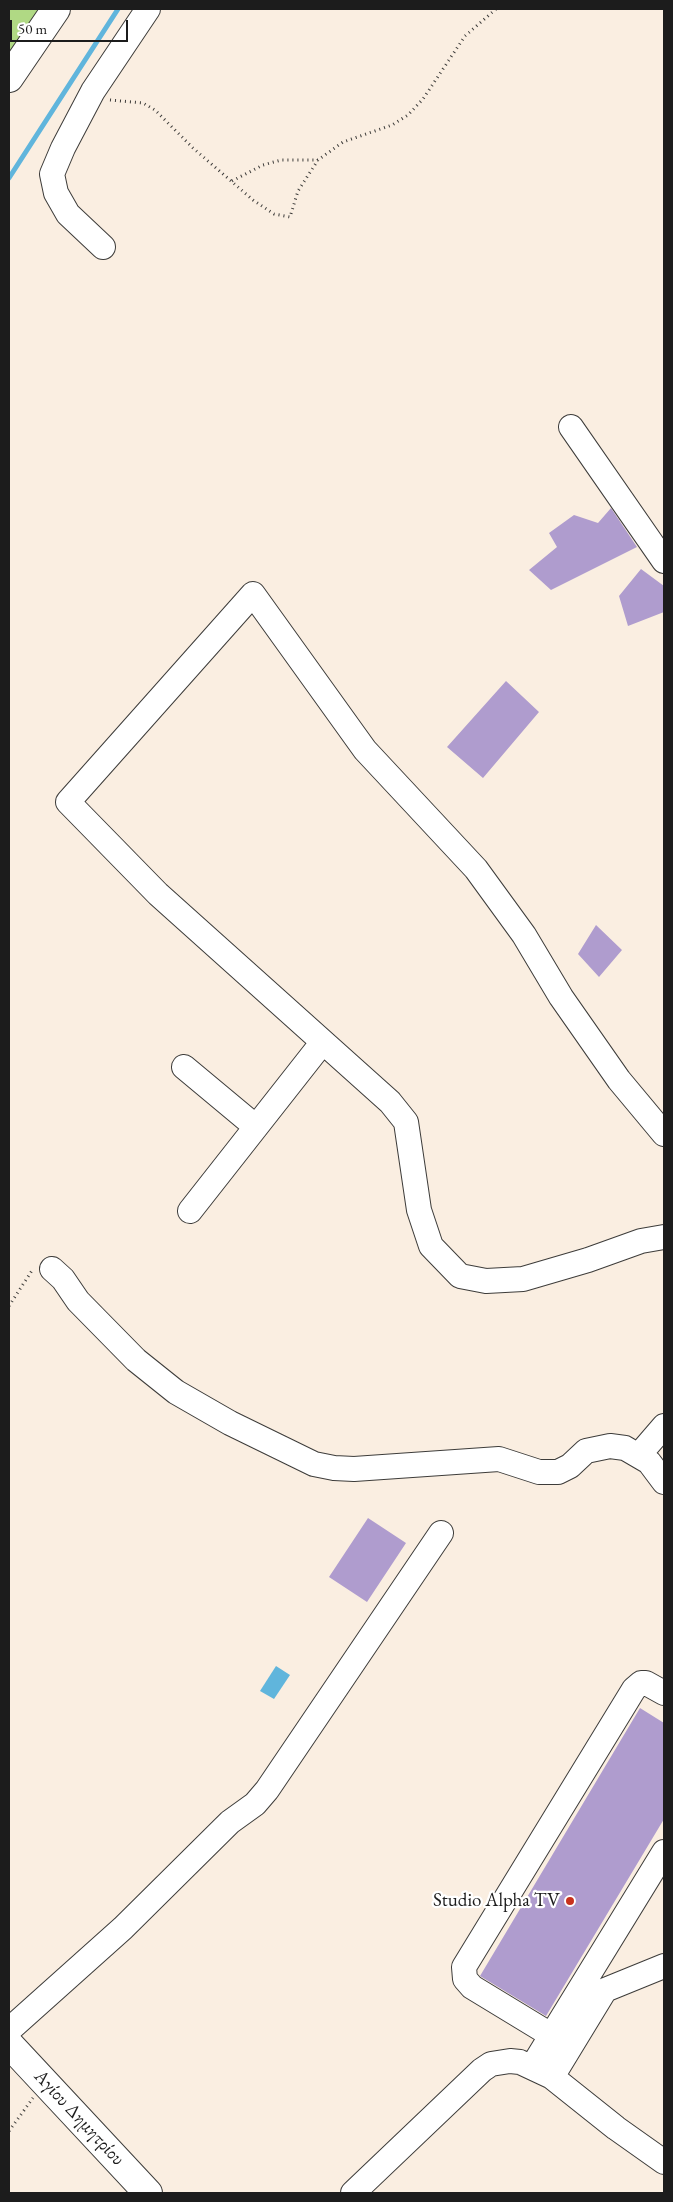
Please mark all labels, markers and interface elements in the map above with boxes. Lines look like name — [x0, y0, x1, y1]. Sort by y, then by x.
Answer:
scale bar — [12, 10, 130, 42]
text: 50 m — [18, 19, 47, 38]
place label: Studio Alpha TV — [433, 1890, 560, 1912]
marker: Studio Alpha TV — [564, 1895, 576, 1907]
street label: Αγίου Δημητρίου — [29, 2066, 129, 2170]

